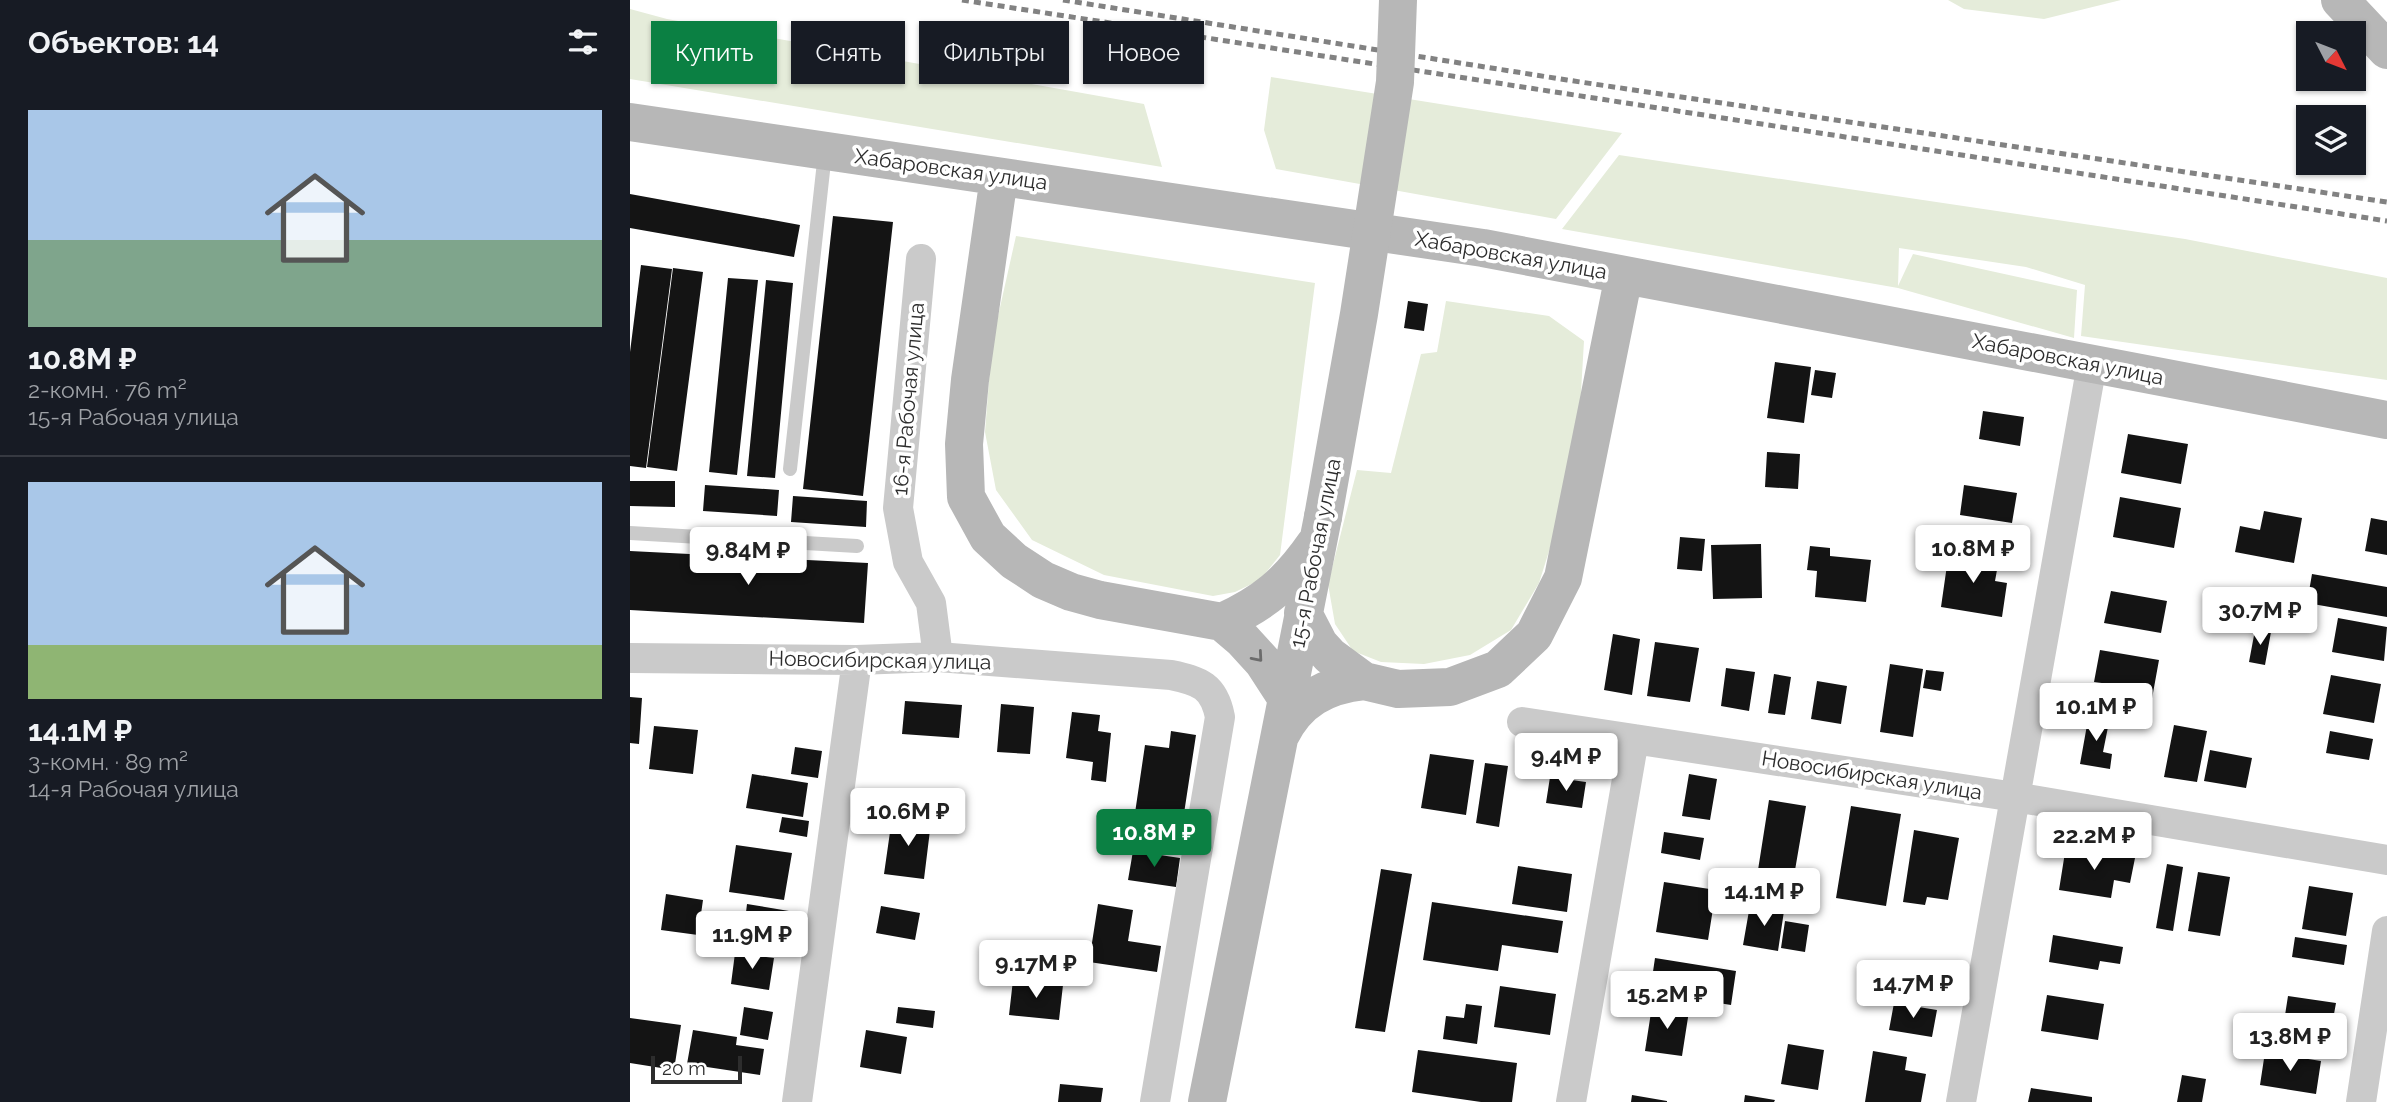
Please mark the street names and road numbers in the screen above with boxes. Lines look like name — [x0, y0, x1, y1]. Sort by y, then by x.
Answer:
street label: Хабаровская улица — [853, 143, 1049, 195]
street label: Хабаровская улица — [1413, 226, 1609, 284]
street label: 16-я Рабочая улица — [887, 301, 929, 497]
street label: Хабаровская улица — [1970, 328, 2166, 390]
street label: 15-я Рабочая улица — [1284, 456, 1346, 650]
street label: Новосибирская улица — [768, 646, 992, 674]
street label: Новосибирская улица — [1760, 745, 1984, 805]

